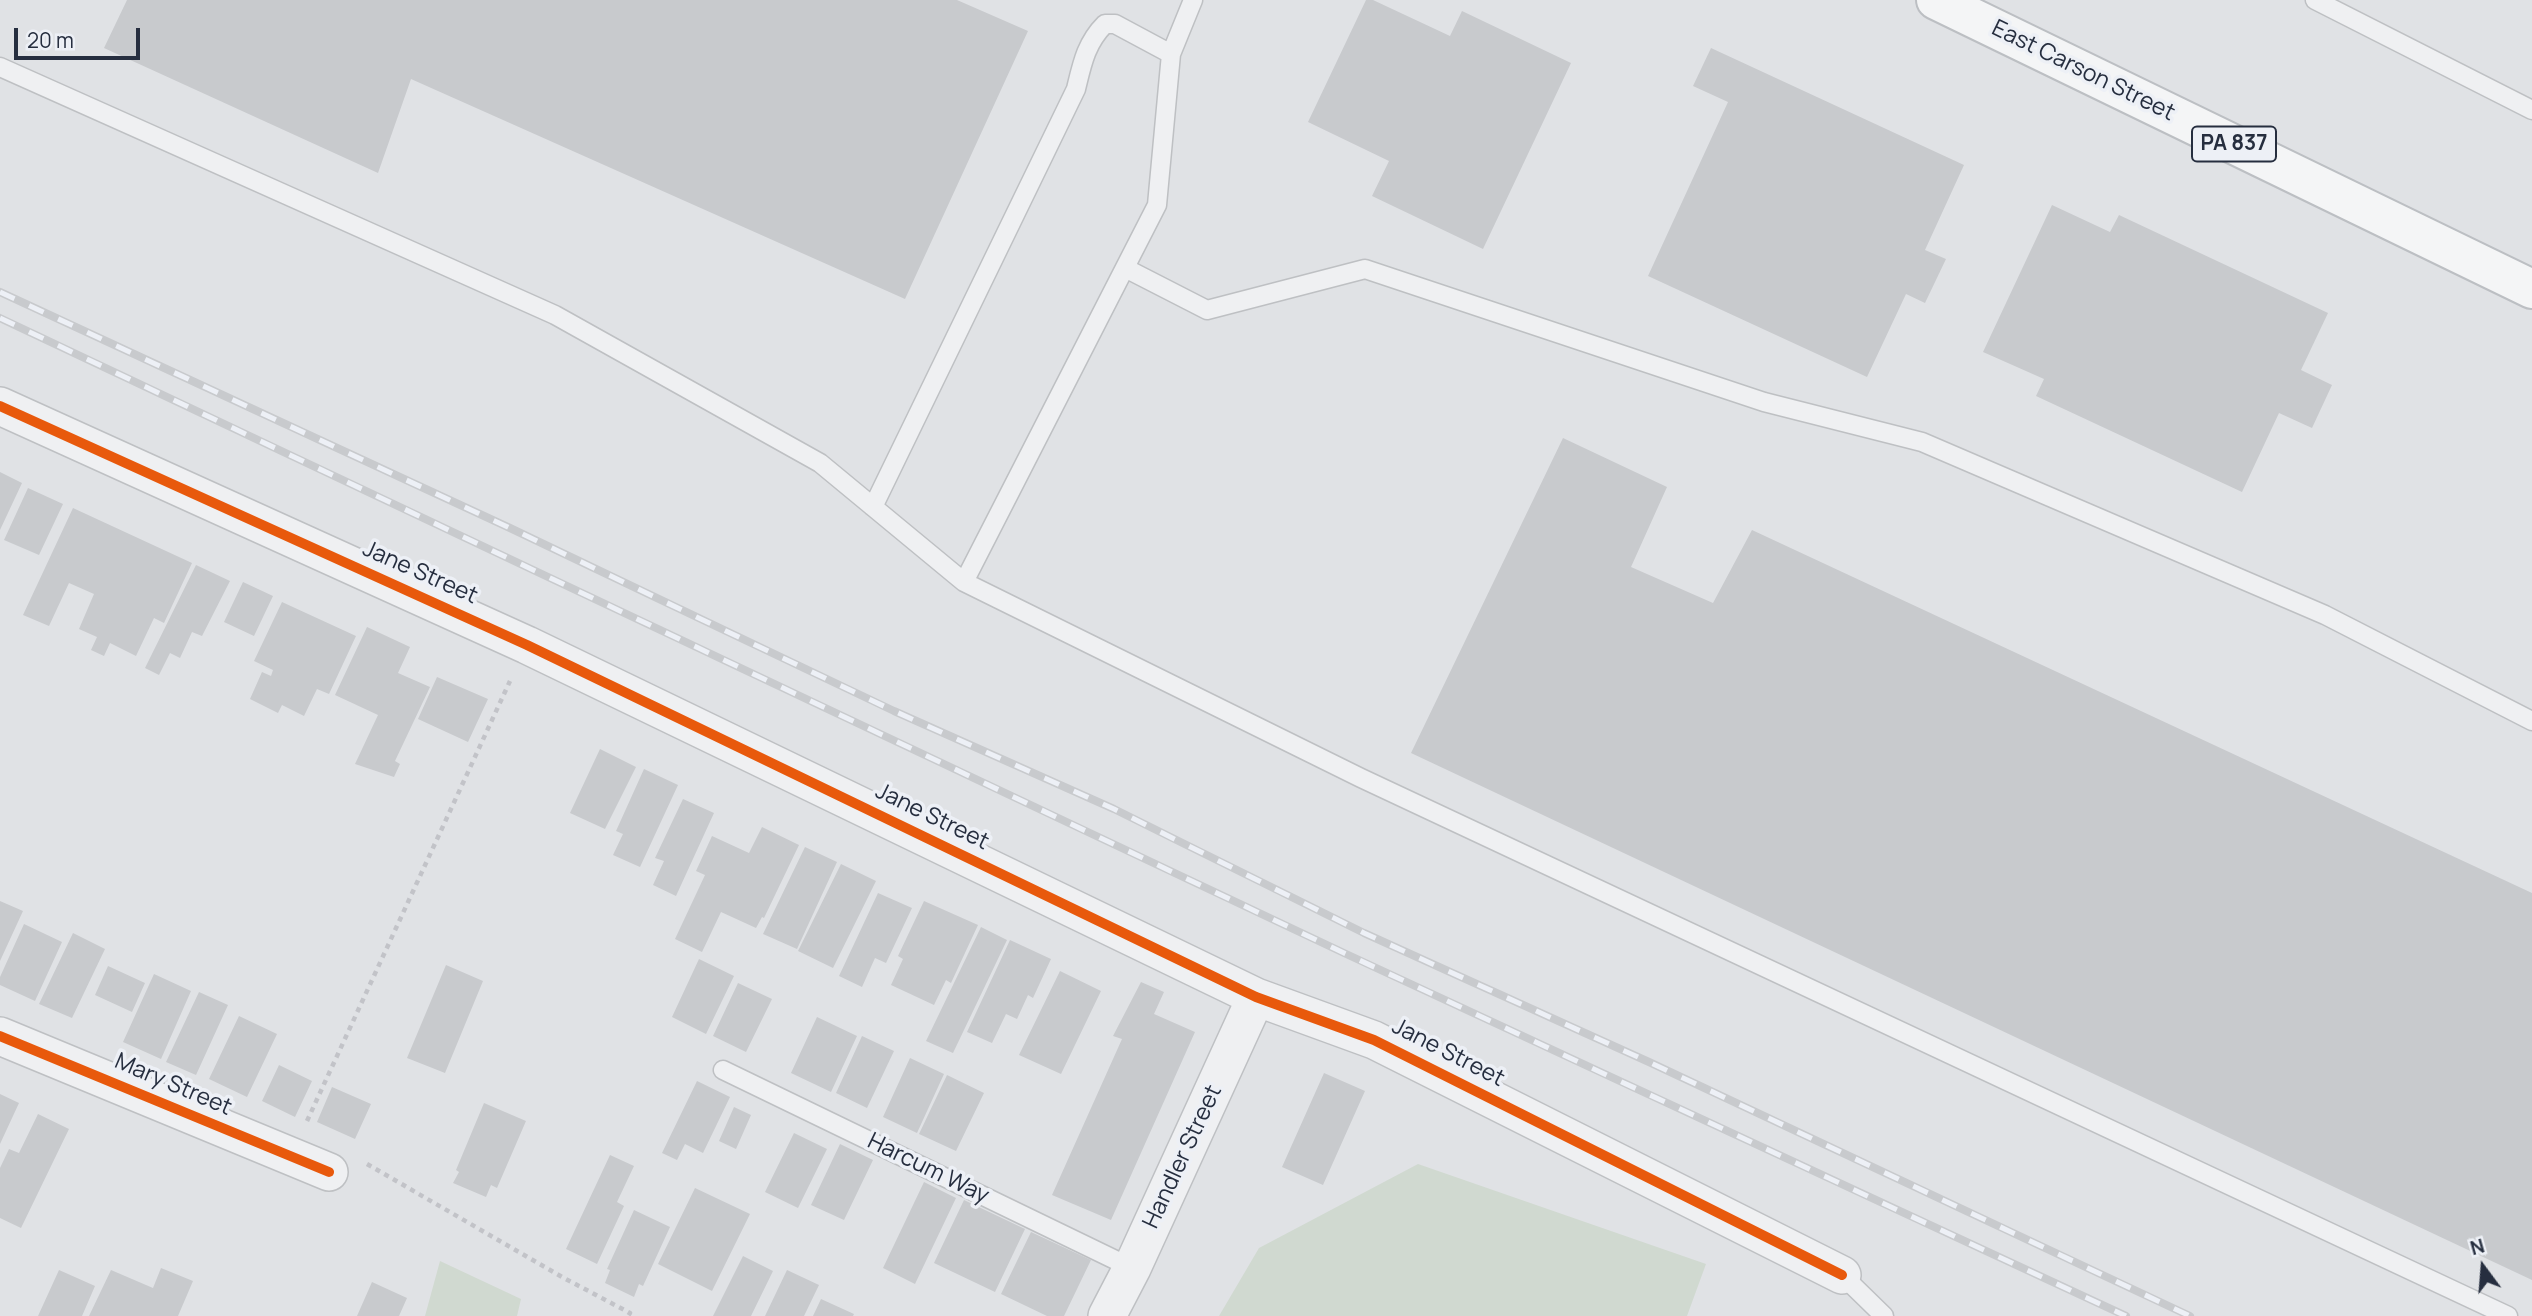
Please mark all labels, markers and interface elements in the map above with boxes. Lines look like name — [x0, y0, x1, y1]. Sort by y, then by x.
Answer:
scale bar — [18, 14, 144, 58]
street label: East Carson Street — [1987, 15, 2179, 127]
text: 20 m — [27, 26, 74, 54]
road number: PA 837 — [2192, 127, 2276, 162]
street label: Jane Street — [358, 535, 482, 611]
street label: Jane Street — [871, 778, 993, 856]
street label: Jane Street — [1387, 1013, 1509, 1093]
street label: Mary Street — [110, 1048, 236, 1122]
street label: Handler Street — [1138, 1081, 1228, 1233]
street label: Harcum Way — [863, 1128, 993, 1210]
north arrow — [2448, 1232, 2518, 1302]
text: N — [2467, 1232, 2487, 1261]

